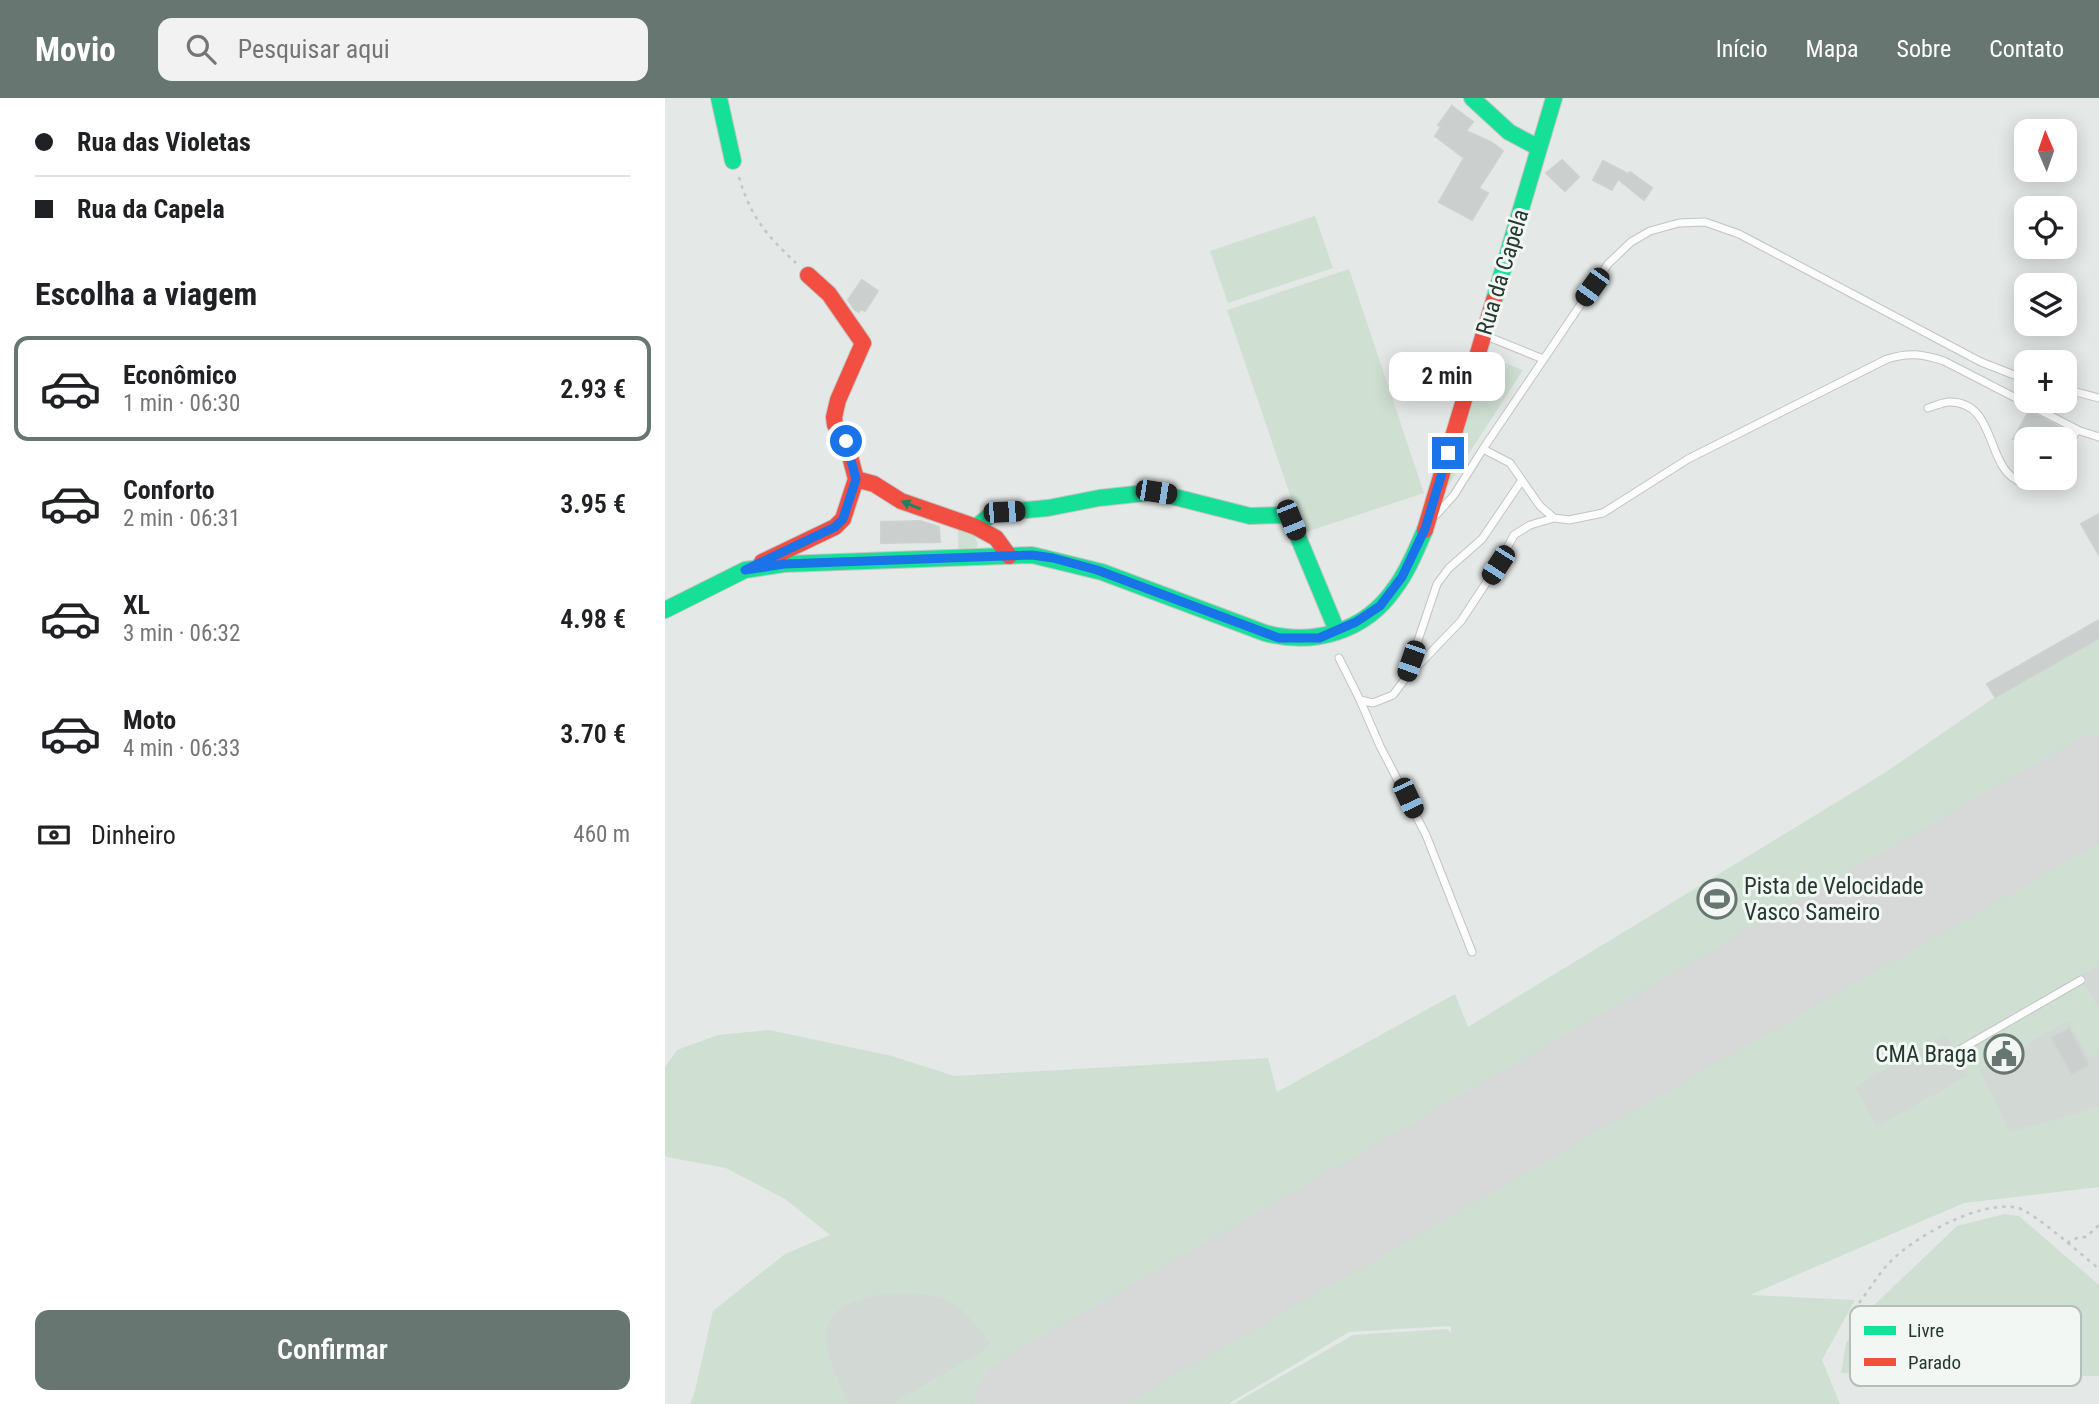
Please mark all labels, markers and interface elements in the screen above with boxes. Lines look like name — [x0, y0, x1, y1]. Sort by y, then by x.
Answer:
search box — [158, 18, 648, 81]
text: Movio — [35, 30, 116, 69]
icon: search — [182, 30, 220, 68]
text: Pesquisar aqui — [238, 34, 390, 64]
text: Início — [1716, 35, 1768, 63]
text: Mapa — [1806, 35, 1859, 63]
text: Sobre — [1897, 35, 1951, 63]
text: Contato — [1989, 35, 2064, 63]
north arrow — [2014, 119, 2077, 182]
map controls — [2014, 119, 2077, 490]
text: Rua das Violetas — [77, 127, 251, 157]
text: Rua da Capela — [77, 194, 225, 224]
button: locate — [2014, 196, 2077, 259]
street label: Rua da Capela — [1471, 206, 1534, 338]
car — [1572, 264, 1613, 310]
button: layers — [2014, 273, 2077, 336]
text: Escolha a viagem — [35, 275, 257, 313]
button: + — [2014, 350, 2077, 413]
callout: 2 min — [1390, 352, 1506, 400]
icon: car — [39, 357, 102, 420]
text: Econômico — [123, 360, 237, 390]
text: 2 min — [1422, 363, 1472, 390]
text: 2.93 € — [560, 374, 626, 404]
text: 1 min · 06:30 — [123, 390, 240, 417]
route start — [830, 425, 862, 457]
button: − — [2014, 427, 2077, 490]
route end — [1432, 437, 1464, 469]
icon: car — [39, 472, 102, 535]
text: Conforto — [123, 475, 215, 505]
car — [1134, 478, 1179, 506]
text: 3.95 € — [560, 489, 626, 519]
car — [1274, 497, 1309, 543]
one-way arrow — [901, 499, 922, 510]
car — [983, 500, 1026, 524]
text: 2 min · 06:31 — [123, 505, 240, 532]
car — [1478, 542, 1519, 588]
icon: car — [39, 587, 102, 650]
text: XL — [123, 590, 150, 620]
text: 4.98 € — [560, 604, 626, 634]
text: 3 min · 06:32 — [123, 620, 240, 647]
car — [1395, 638, 1428, 684]
icon: car — [39, 702, 102, 765]
text: Moto — [123, 705, 176, 735]
text: 3.70 € — [560, 719, 626, 749]
text: 4 min · 06:33 — [123, 735, 240, 762]
car — [1390, 775, 1427, 821]
icon: cash — [35, 816, 73, 854]
text: Dinheiro — [91, 820, 176, 850]
text: 460 m — [573, 821, 630, 848]
place label: Pista de Velocidade Vasco Sameiro — [1744, 873, 1924, 926]
sports icon: Pista de Velocidade Vasco Sameiro — [1696, 878, 1738, 920]
public building icon: CMA Braga — [1983, 1033, 2025, 1075]
place label: CMA Braga — [1875, 1041, 1977, 1068]
legend — [1850, 1306, 2081, 1386]
button: Confirmar — [35, 1310, 630, 1390]
text: Livre — [1908, 1319, 1944, 1342]
text: Parado — [1908, 1351, 1961, 1374]

